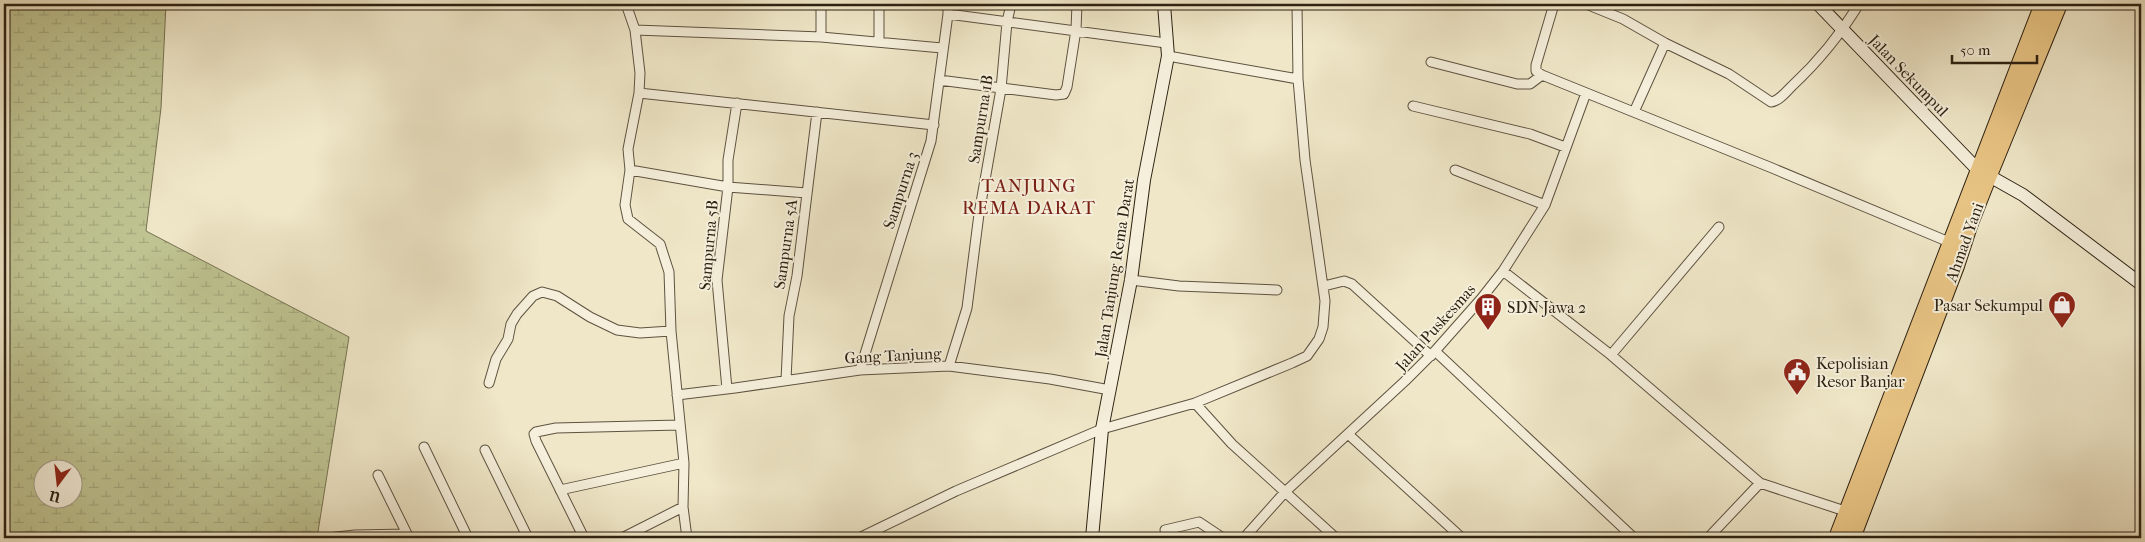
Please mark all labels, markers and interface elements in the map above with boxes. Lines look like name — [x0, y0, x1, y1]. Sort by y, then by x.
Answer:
street label: Jalan Sekumpul — [1863, 29, 1953, 121]
scale bar — [1952, 32, 2038, 64]
text: 50 m — [1960, 41, 1991, 59]
street label: Sampurna 1B — [964, 73, 997, 165]
street label: Sampurna 3 — [879, 149, 922, 231]
district label: TANJUNG REMA DARAT — [962, 175, 1096, 219]
street label: Jalan Tanjung Rema Darat — [1091, 177, 1138, 361]
street label: Sampurna 5A — [770, 197, 801, 290]
street label: Sampurna 5B — [695, 199, 722, 291]
street label: Ahmad Yani — [1941, 200, 1988, 285]
street label: Jalan Puskesmas — [1390, 280, 1480, 376]
shop icon: Pasar Sekumpul — [2047, 290, 2077, 329]
building icon: SDN Jawa 2 — [1473, 292, 1503, 331]
place label: Pasar Sekumpul — [1934, 296, 2044, 315]
place label: SDN Jawa 2 — [1507, 298, 1586, 317]
street label: Gang Tanjung — [844, 343, 942, 368]
place label: Kepolisian Resor Banjar — [1816, 354, 1905, 391]
public building icon: Kepolisian Resor Banjar — [1782, 357, 1812, 396]
north arrow — [32, 460, 82, 510]
text: U — [47, 486, 63, 506]

